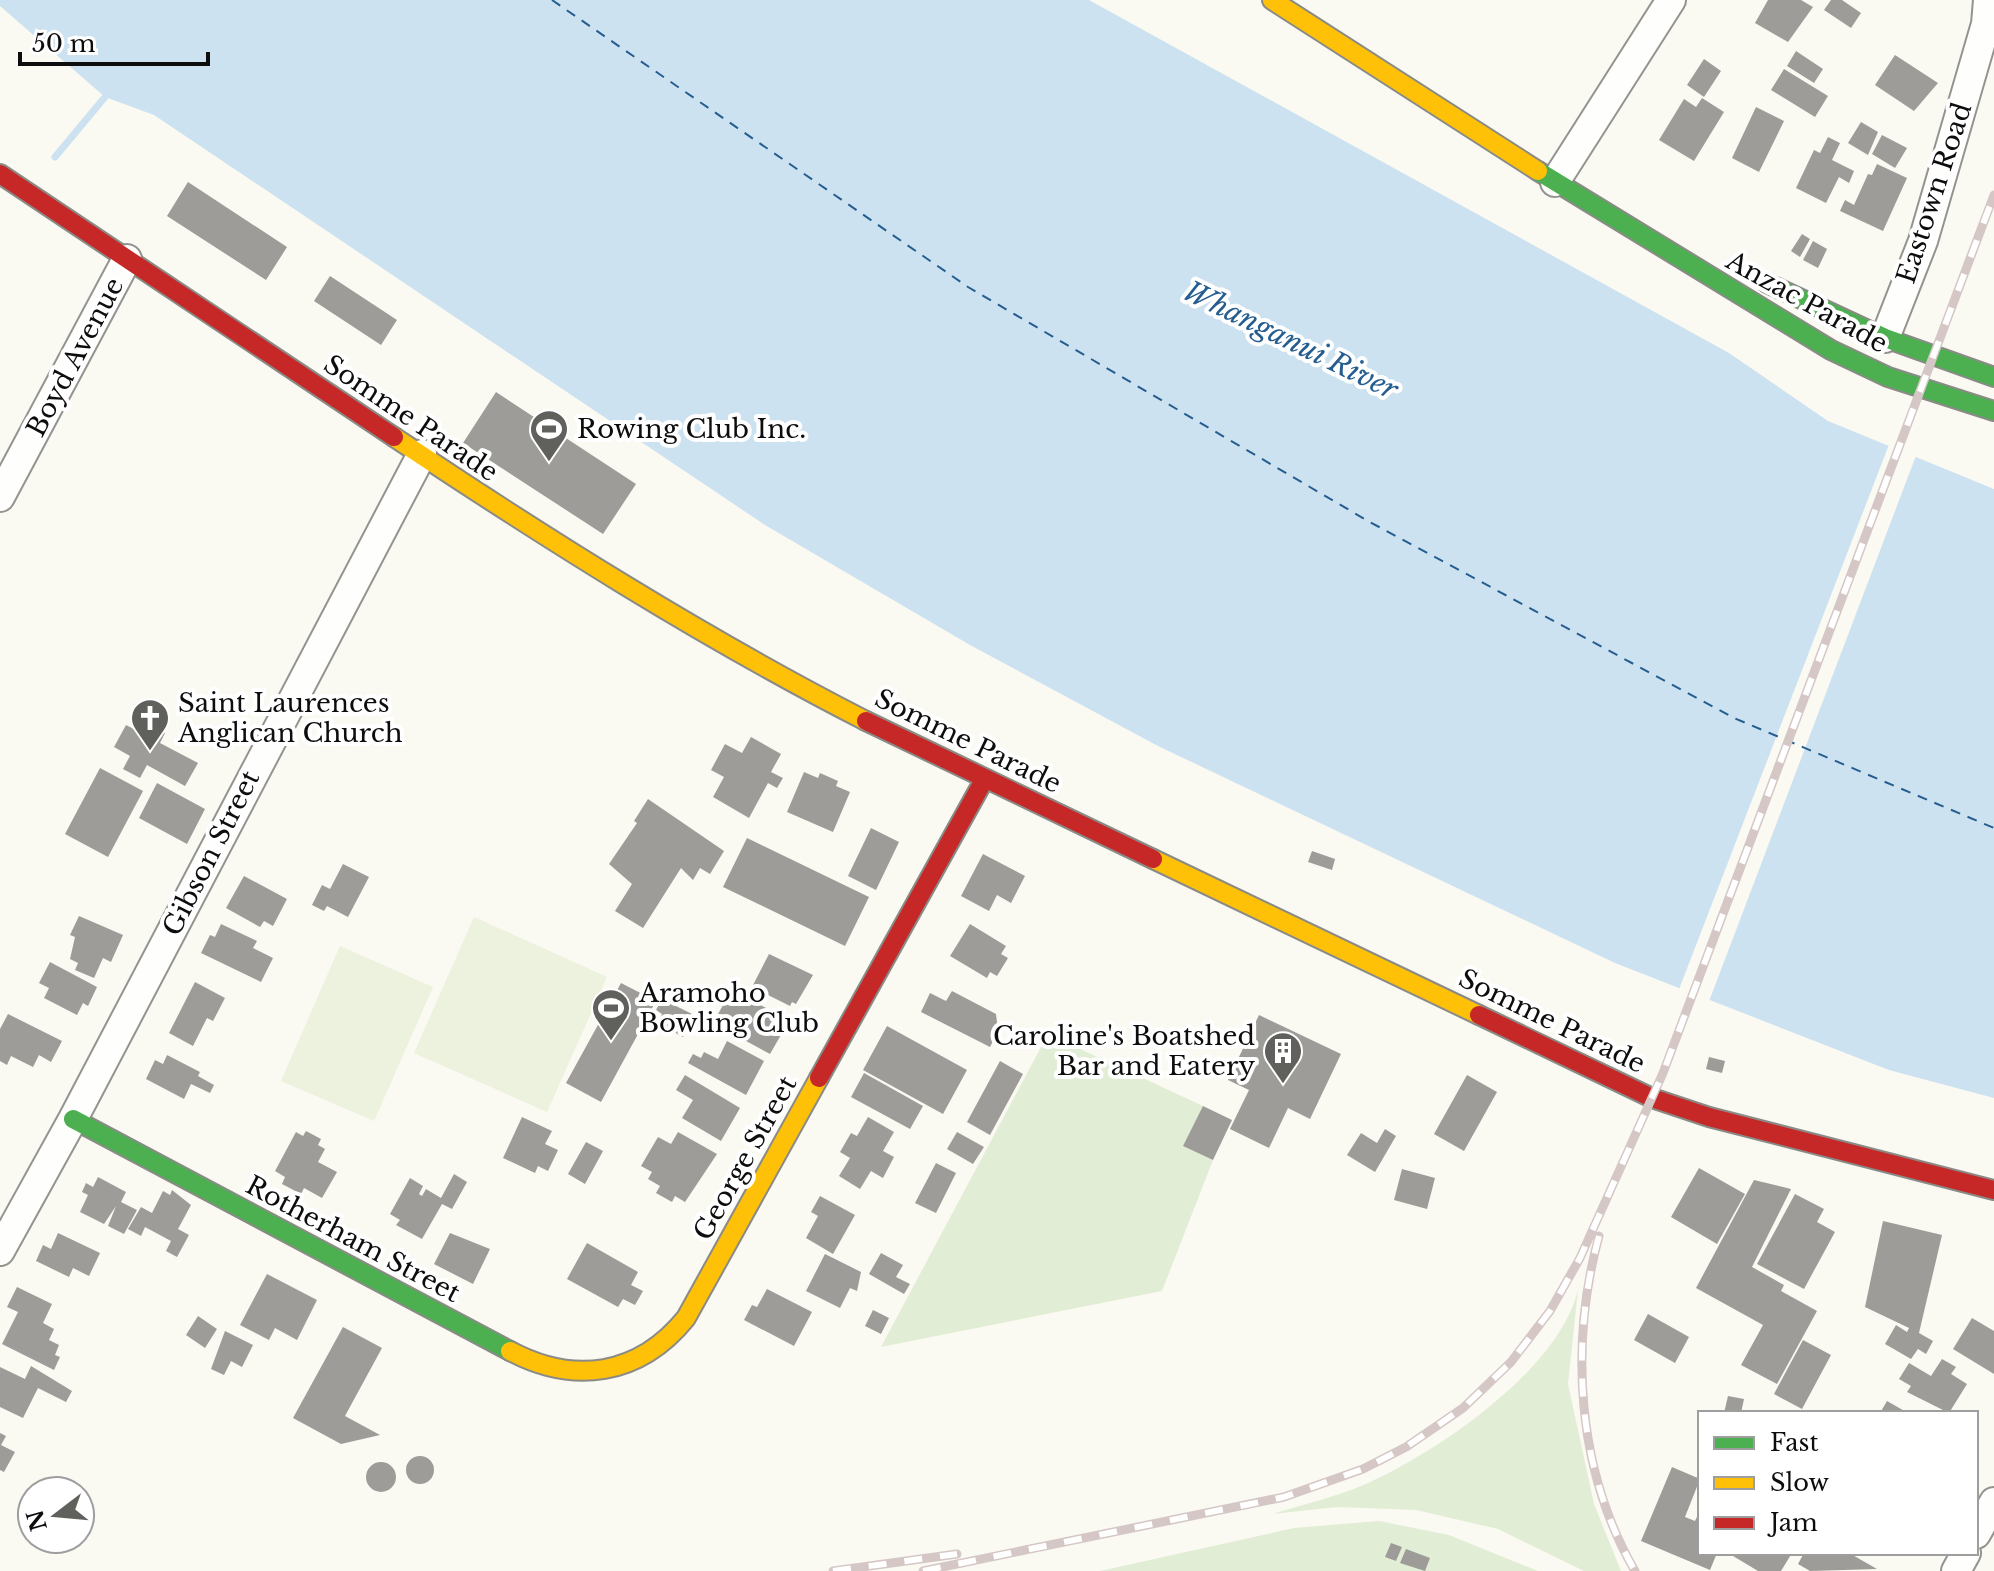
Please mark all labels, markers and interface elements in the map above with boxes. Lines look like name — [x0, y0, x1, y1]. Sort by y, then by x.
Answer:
scale bar — [20, 16, 208, 66]
text: 50 m — [32, 29, 96, 58]
street label: Eastown Road — [1890, 99, 1978, 287]
street label: Anzac Parade — [1720, 244, 1893, 360]
street label: Boyd Avenue — [20, 272, 130, 442]
water label: Whanganui River — [1178, 274, 1404, 408]
street label: Somme Parade — [318, 348, 504, 488]
sports icon: Rowing Club Inc. — [528, 408, 570, 463]
place label: Rowing Club Inc. — [577, 413, 806, 445]
street label: Somme Parade — [870, 682, 1066, 800]
place label: Saint Laurences Anglican Church — [177, 687, 403, 749]
church icon: Saint Laurences Anglican Church — [129, 697, 171, 752]
street label: Gibson Street — [156, 765, 266, 941]
street label: Somme Parade — [1454, 962, 1650, 1080]
place label: Aramoho Bowling Club — [638, 977, 819, 1039]
sports icon: Aramoho Bowling Club — [590, 987, 632, 1042]
place label: Caroline's Boatshed Bar and Eatery — [993, 1020, 1255, 1082]
building icon: Caroline's Boatshed Bar and Eatery — [1262, 1030, 1304, 1085]
street label: George Street — [687, 1070, 803, 1246]
street label: Rotherham Street — [240, 1169, 466, 1309]
legend — [1698, 1411, 1978, 1555]
text: Fast — [1770, 1428, 1818, 1457]
text: Slow — [1770, 1468, 1829, 1497]
north arrow — [16, 1475, 96, 1555]
text: N — [21, 1506, 53, 1534]
text: Jam — [1767, 1508, 1818, 1537]

